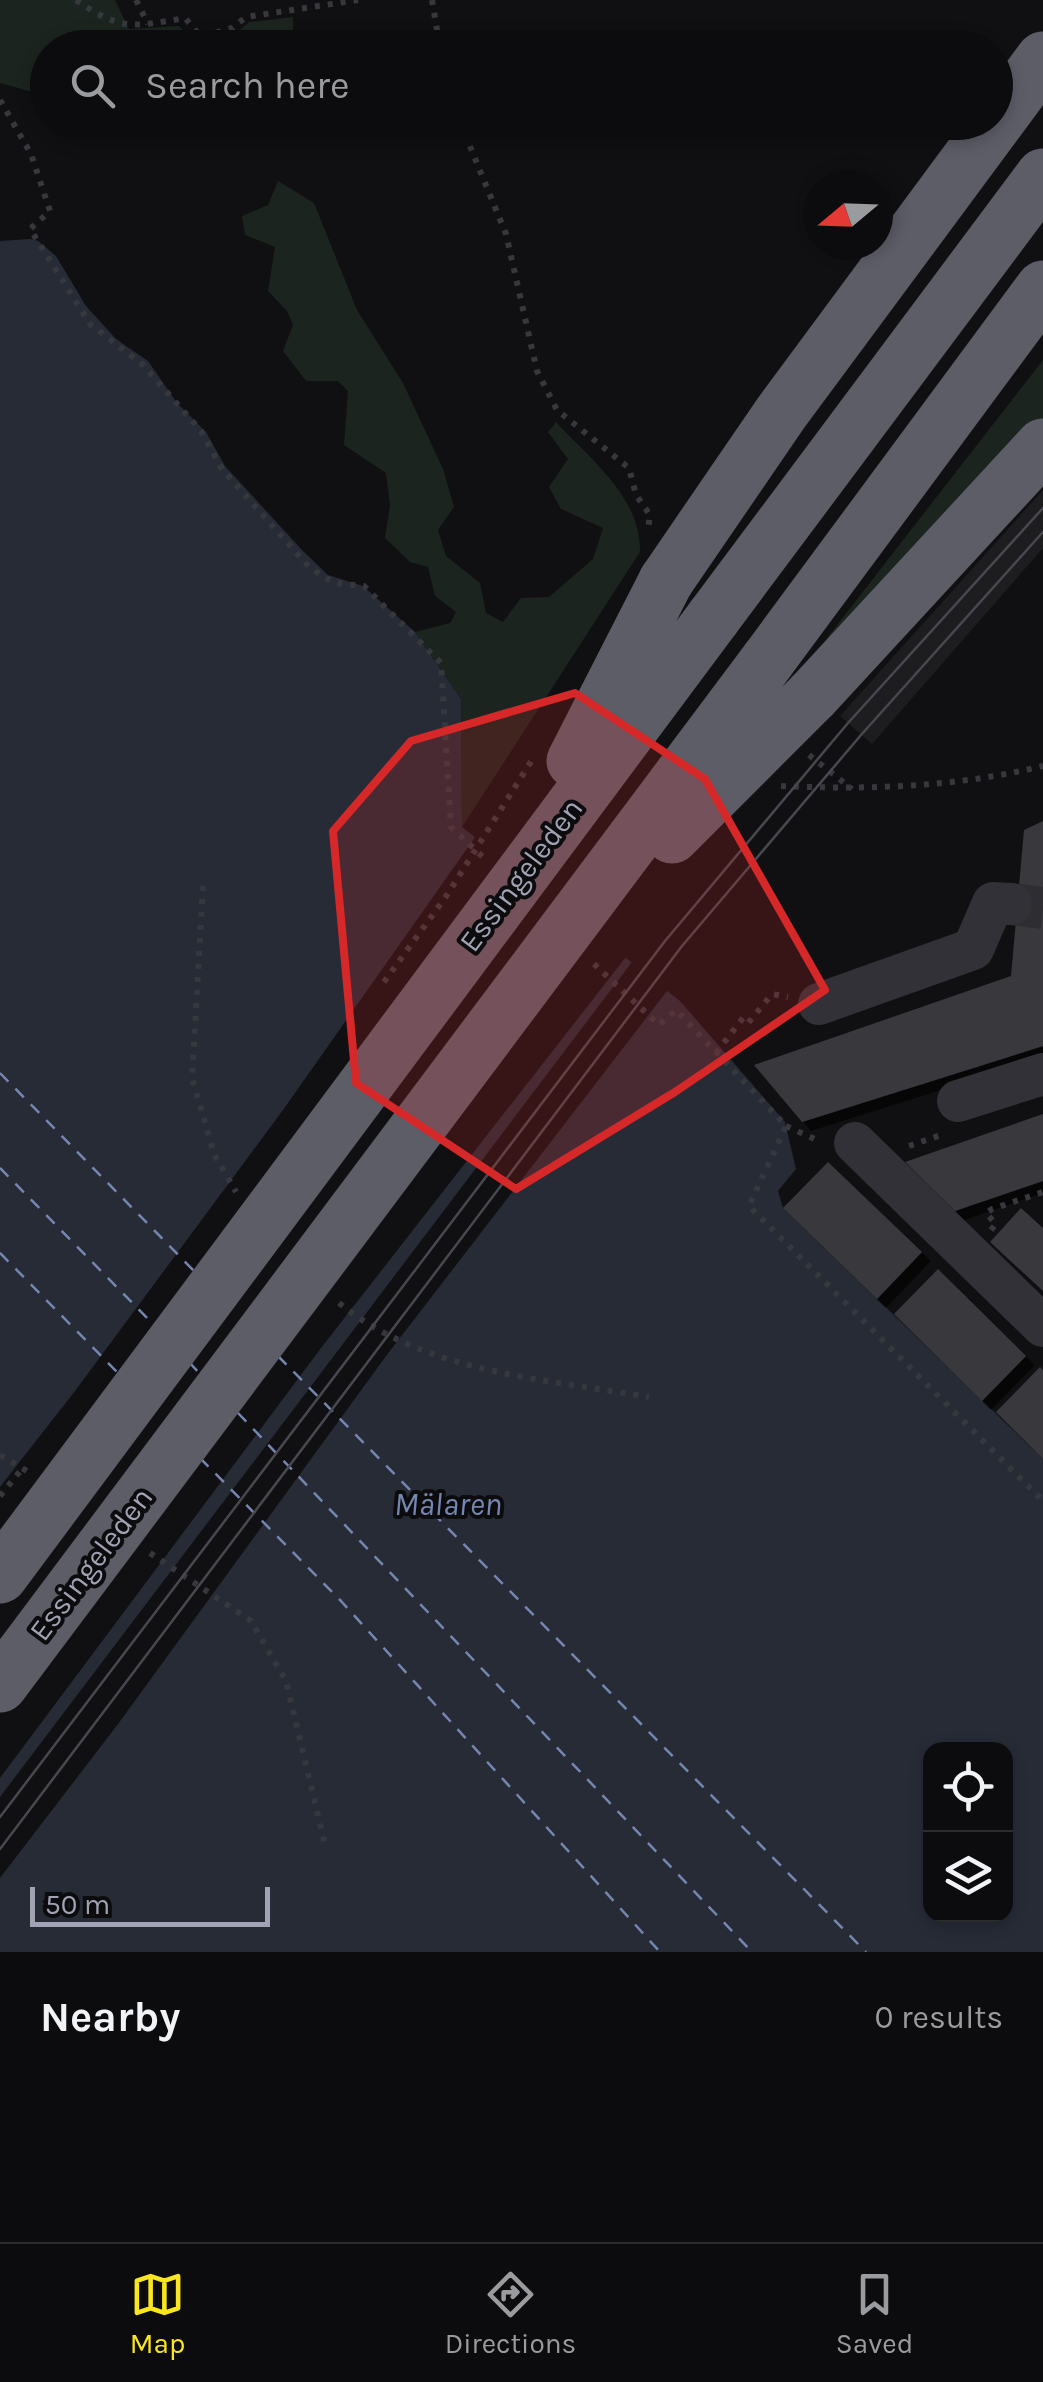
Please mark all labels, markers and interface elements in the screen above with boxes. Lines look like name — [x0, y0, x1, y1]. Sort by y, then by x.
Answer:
search box — [30, 30, 1013, 140]
icon: search — [65, 58, 120, 113]
text: Search here — [145, 63, 349, 108]
north arrow — [803, 170, 893, 260]
street label: Essingeleden — [452, 791, 590, 959]
street label: Essingeleden — [22, 1480, 160, 1648]
water label: Mälaren — [394, 1486, 502, 1523]
map controls — [923, 1742, 1013, 1922]
button: locate — [923, 1742, 1013, 1832]
button: layers — [923, 1832, 1013, 1922]
scale bar — [30, 1882, 270, 1926]
text: 50 m — [45, 1888, 110, 1921]
text: Nearby — [40, 1992, 180, 2042]
text: 0 results — [874, 1999, 1003, 2036]
tab: Map — [130, 2267, 185, 2360]
tab: Directions — [445, 2267, 576, 2360]
tab: Saved — [836, 2267, 913, 2360]

